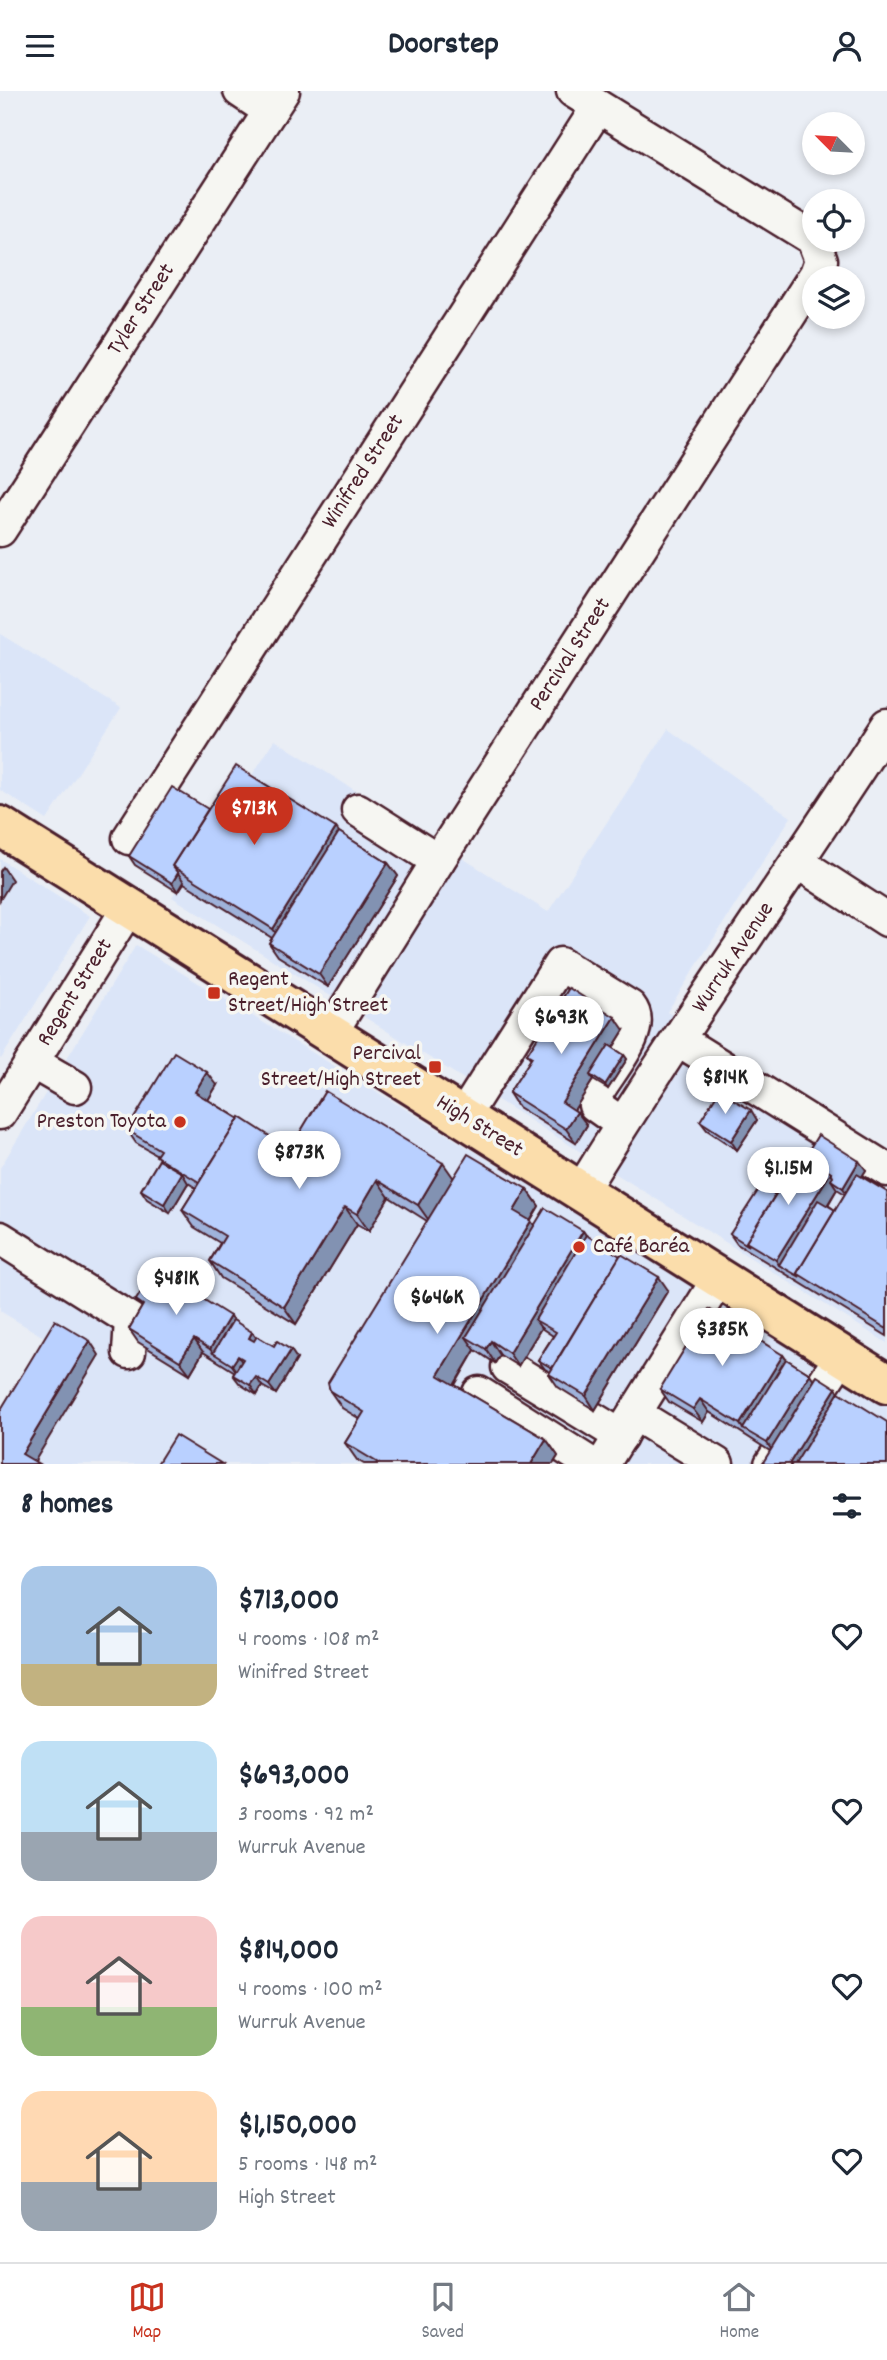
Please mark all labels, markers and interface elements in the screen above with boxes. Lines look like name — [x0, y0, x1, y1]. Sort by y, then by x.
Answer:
text: Doorstep — [388, 23, 499, 69]
icon: menu — [21, 27, 59, 65]
icon: person — [828, 27, 866, 65]
north arrow — [802, 112, 864, 175]
map controls — [802, 112, 865, 329]
button: locate — [802, 189, 865, 252]
street label: Tyler Street — [100, 257, 184, 363]
button: layers — [802, 266, 865, 329]
street label: Winifred Street — [315, 408, 413, 536]
street label: Percival Street — [522, 592, 620, 718]
pin: $713K — [205, 787, 303, 847]
text: $713K — [231, 793, 277, 826]
street label: Wurruk Avenue — [685, 896, 783, 1020]
street label: Regent Street — [30, 933, 122, 1053]
place label: Regent Street/High Street — [228, 964, 388, 1023]
marker: Regent Street/High Street — [206, 985, 222, 1001]
pin: $693K — [512, 997, 610, 1056]
text: $693K — [534, 1002, 588, 1035]
place label: Percival Street/High Street — [261, 1038, 422, 1097]
pin: $814K — [676, 1056, 774, 1116]
marker: Percival Street/High Street — [427, 1059, 443, 1075]
text: $814K — [702, 1062, 748, 1095]
street label: High Street — [429, 1087, 529, 1167]
place label: Preston Toyota — [36, 1106, 167, 1139]
marker: Preston Toyota — [172, 1114, 188, 1130]
pin: $873K — [250, 1131, 348, 1191]
text: $873K — [274, 1137, 324, 1170]
pin: $1.15M — [731, 1147, 845, 1207]
text: $1.15M — [763, 1153, 813, 1186]
place label: Café Baréa — [593, 1231, 691, 1264]
marker: Café Baréa — [571, 1239, 587, 1255]
pin: $481K — [127, 1257, 225, 1317]
text: $481K — [153, 1263, 199, 1296]
pin: $646K — [388, 1277, 486, 1336]
text: $646K — [410, 1282, 464, 1315]
pin: $385K — [673, 1309, 771, 1368]
text: $385K — [696, 1314, 748, 1347]
text: 8 homes — [21, 1485, 113, 1528]
icon: filters — [828, 1487, 866, 1525]
text: $713,000 — [238, 1581, 339, 1624]
icon: home — [77, 1594, 161, 1678]
icon: heart — [828, 1617, 866, 1655]
text: 4 rooms · 108 m² — [238, 1624, 379, 1657]
text: Winifred Street — [238, 1657, 369, 1690]
text: $693,000 — [238, 1756, 350, 1799]
icon: home — [77, 1769, 161, 1853]
icon: heart — [828, 1792, 866, 1830]
text: 3 rooms · 92 m² — [238, 1799, 374, 1832]
text: Wurruk Avenue — [238, 1832, 366, 1865]
text: $814,000 — [238, 1931, 339, 1974]
icon: home — [77, 1944, 161, 2028]
icon: heart — [828, 1967, 866, 2005]
text: 4 rooms · 100 m² — [238, 1974, 383, 2007]
text: Wurruk Avenue — [238, 2007, 366, 2040]
text: $1,150,000 — [238, 2106, 357, 2149]
icon: home — [77, 2119, 161, 2203]
icon: heart — [828, 2142, 866, 2180]
text: 5 rooms · 148 m² — [238, 2149, 377, 2182]
text: High Street — [238, 2182, 336, 2215]
tab: Map — [128, 2278, 166, 2347]
tab: Saved — [421, 2278, 464, 2347]
tab: Home — [720, 2278, 759, 2347]

